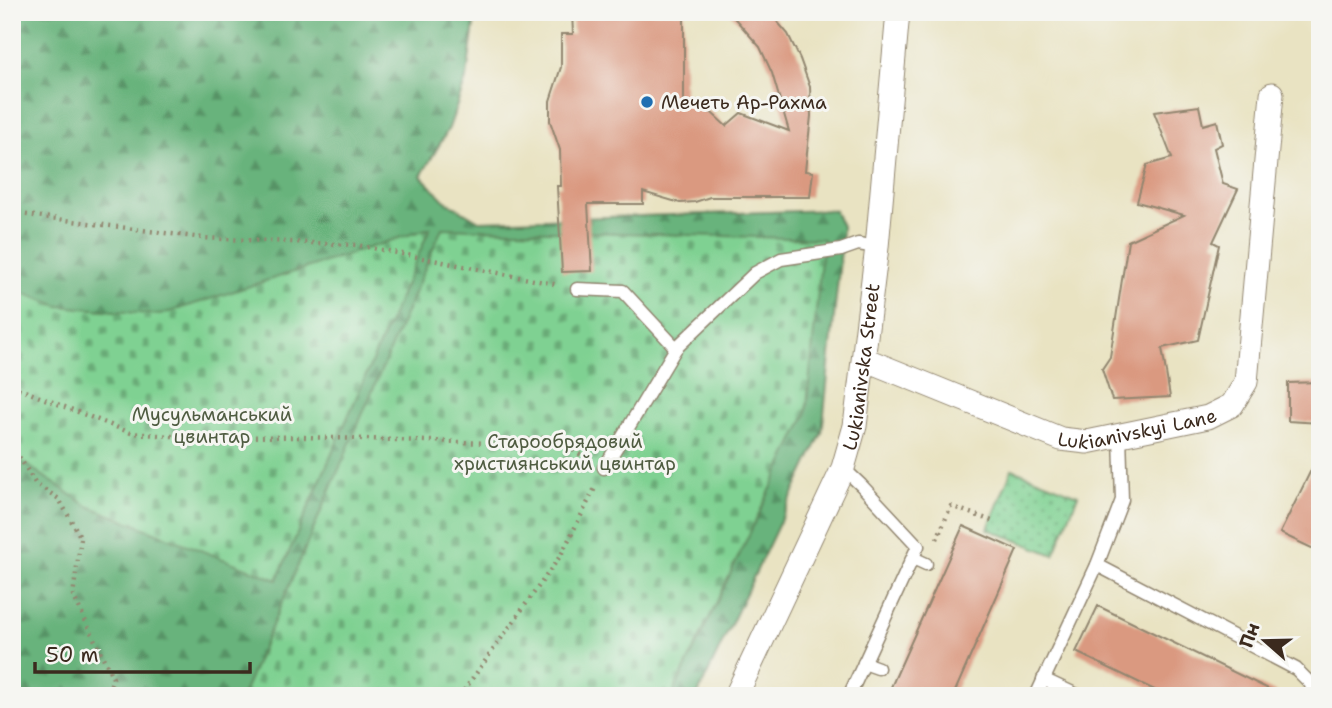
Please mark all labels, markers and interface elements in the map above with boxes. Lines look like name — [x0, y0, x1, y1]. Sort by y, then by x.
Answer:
place label: Мечеть Ар-Рахма — [661, 90, 827, 115]
marker: Мечеть Ар-Рахма — [639, 94, 655, 110]
street label: Lukianivska Street — [837, 282, 885, 453]
park label: Мусульманський цвинтар — [132, 402, 292, 449]
street label: Lukianivskyi Lane — [1056, 403, 1221, 455]
park label: Старообрядовий християнський цвинтар — [454, 429, 676, 476]
north arrow — [1230, 606, 1300, 676]
text: Пн — [1233, 619, 1266, 651]
scale bar — [35, 631, 250, 675]
text: 50 m — [46, 641, 99, 669]

